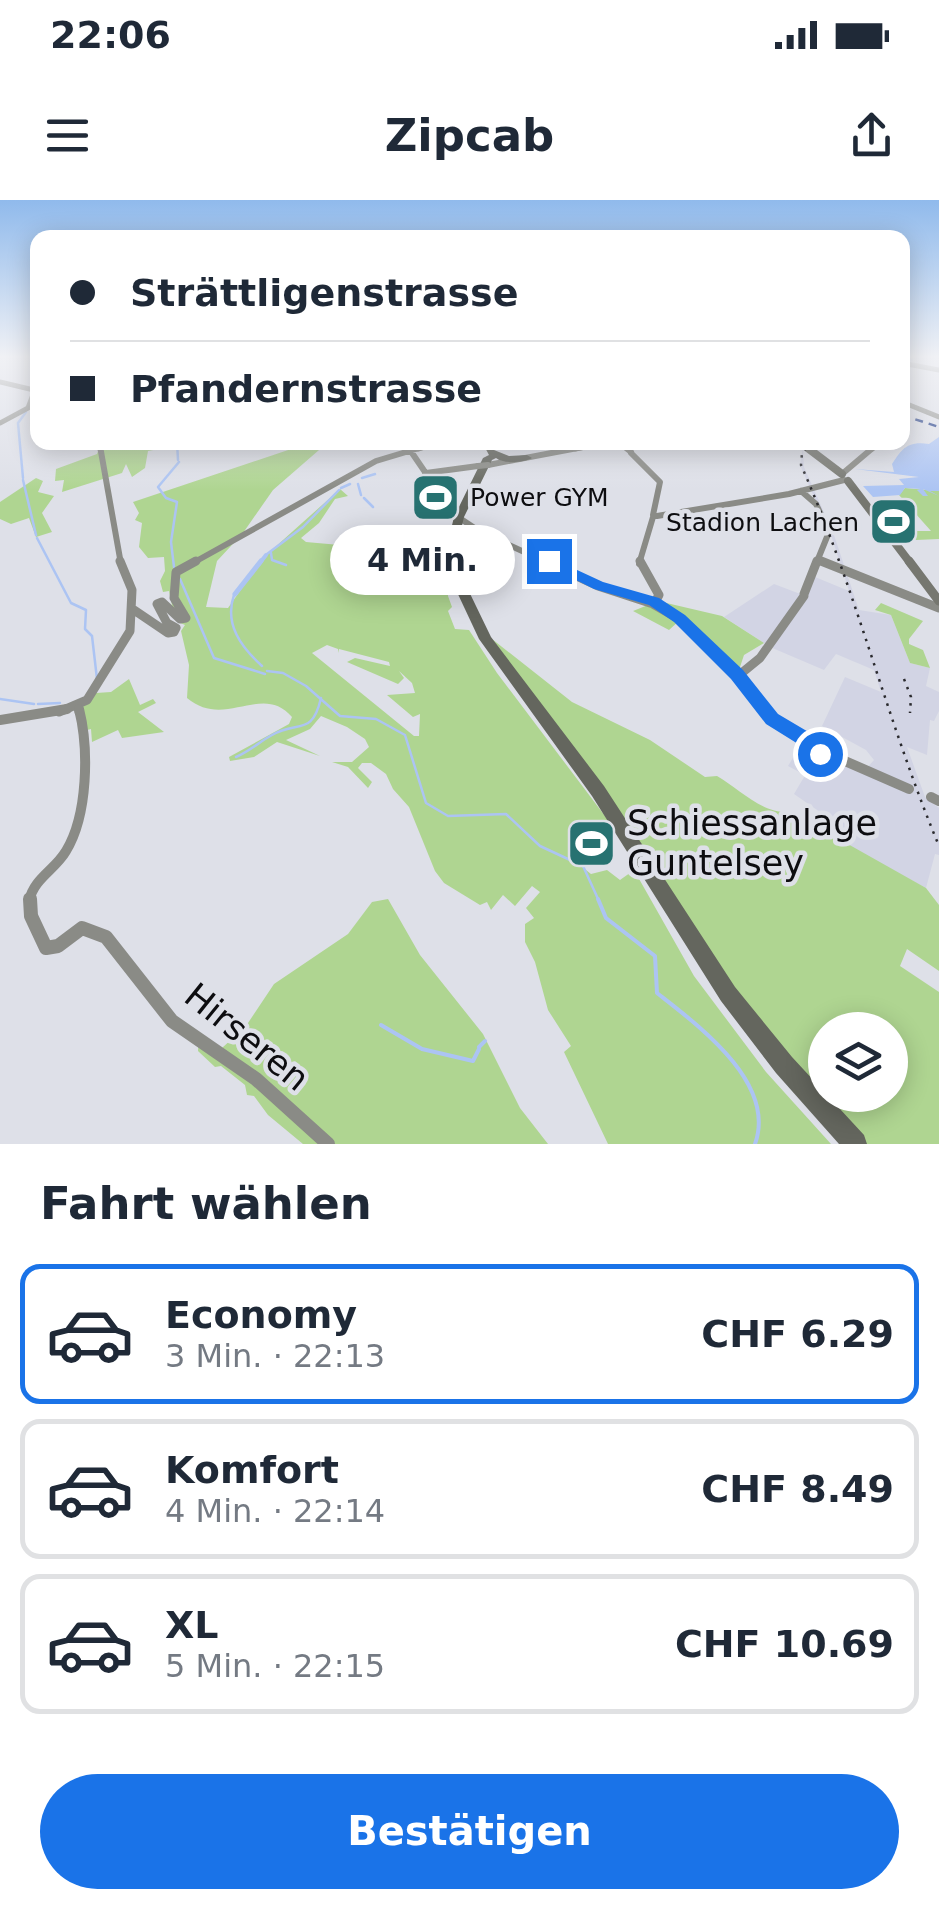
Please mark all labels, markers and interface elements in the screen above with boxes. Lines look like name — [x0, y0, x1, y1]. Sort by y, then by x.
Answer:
text: 22:06 — [50, 13, 171, 57]
icon: menu — [40, 108, 95, 163]
icon: share — [844, 108, 899, 163]
text: Zipcab — [385, 109, 554, 162]
text: Strättligenstrasse — [130, 271, 519, 315]
text: Pfandernstrasse — [130, 367, 482, 411]
sports icon: Power GYM — [409, 471, 461, 523]
place label: Power GYM — [470, 483, 609, 512]
sports icon: Stadion Lachen — [868, 496, 920, 548]
place label: Stadion Lachen — [666, 508, 859, 537]
callout: 4 Min. — [329, 526, 514, 596]
route end — [527, 539, 572, 584]
text: 4 Min. — [367, 541, 478, 579]
route start — [798, 732, 843, 777]
place label: Schiessanlage Guntelsey — [627, 803, 877, 883]
sports icon: Schiessanlage Guntelsey — [566, 817, 618, 869]
street label: Hirseren — [177, 975, 317, 1099]
map controls — [808, 1012, 908, 1112]
button: layers — [808, 1012, 908, 1112]
text: Fahrt wählen — [40, 1177, 372, 1230]
icon: car — [45, 1289, 135, 1379]
text: Economy — [165, 1293, 357, 1337]
text: CHF 6.29 — [701, 1312, 894, 1356]
text: 3 Min. · 22:13 — [165, 1337, 385, 1375]
icon: car — [45, 1444, 135, 1534]
text: Komfort — [165, 1448, 339, 1492]
text: CHF 8.49 — [701, 1467, 894, 1511]
text: 4 Min. · 22:14 — [165, 1492, 385, 1530]
icon: car — [45, 1599, 135, 1689]
text: XL — [165, 1603, 219, 1647]
text: CHF 10.69 — [675, 1622, 894, 1666]
text: 5 Min. · 22:15 — [165, 1647, 385, 1685]
button: Bestätigen — [40, 1774, 899, 1889]

